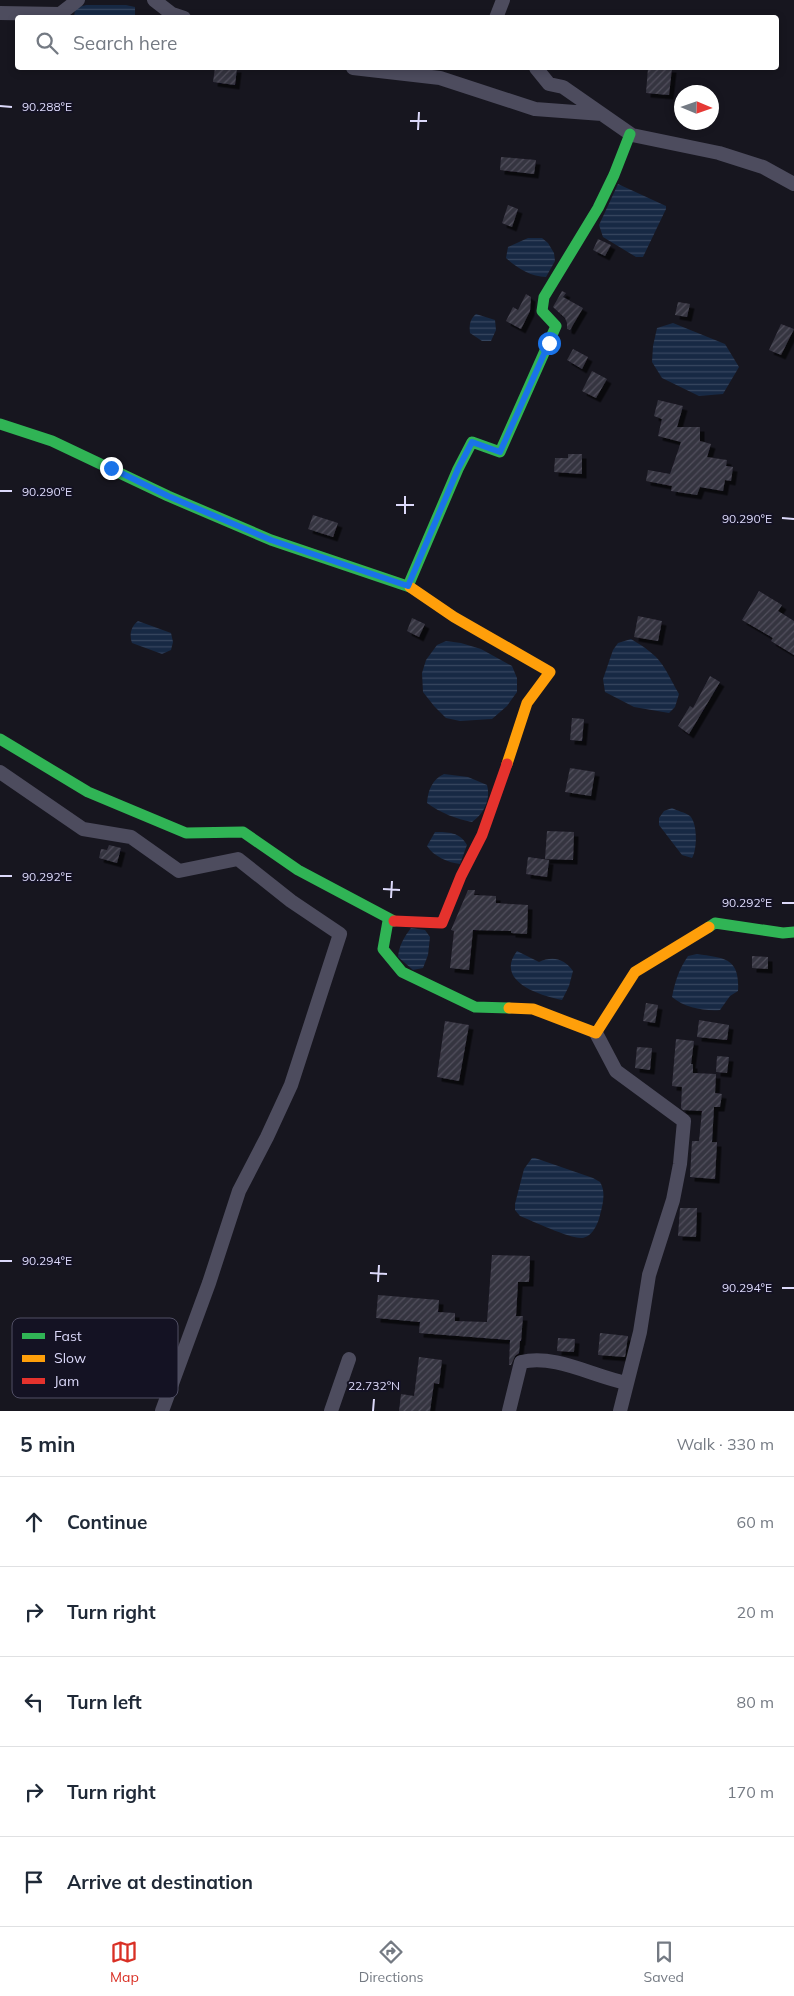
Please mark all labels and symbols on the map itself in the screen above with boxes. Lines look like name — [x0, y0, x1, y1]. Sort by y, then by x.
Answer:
north arrow — [674, 85, 719, 130]
text: 90.288°E — [22, 99, 72, 114]
route start — [538, 332, 561, 355]
route end — [100, 457, 123, 480]
text: 90.290°E — [22, 484, 72, 499]
text: 90.290°E — [722, 511, 772, 526]
text: 90.292°E — [22, 869, 72, 884]
text: 90.292°E — [722, 895, 772, 910]
text: 90.294°E — [22, 1253, 72, 1268]
text: 90.294°E — [722, 1280, 772, 1295]
legend — [12, 1318, 178, 1398]
text: Fast — [54, 1327, 82, 1345]
text: Slow — [54, 1349, 86, 1367]
text: Jam — [54, 1372, 79, 1390]
text: 22.732°N — [348, 1378, 400, 1393]

